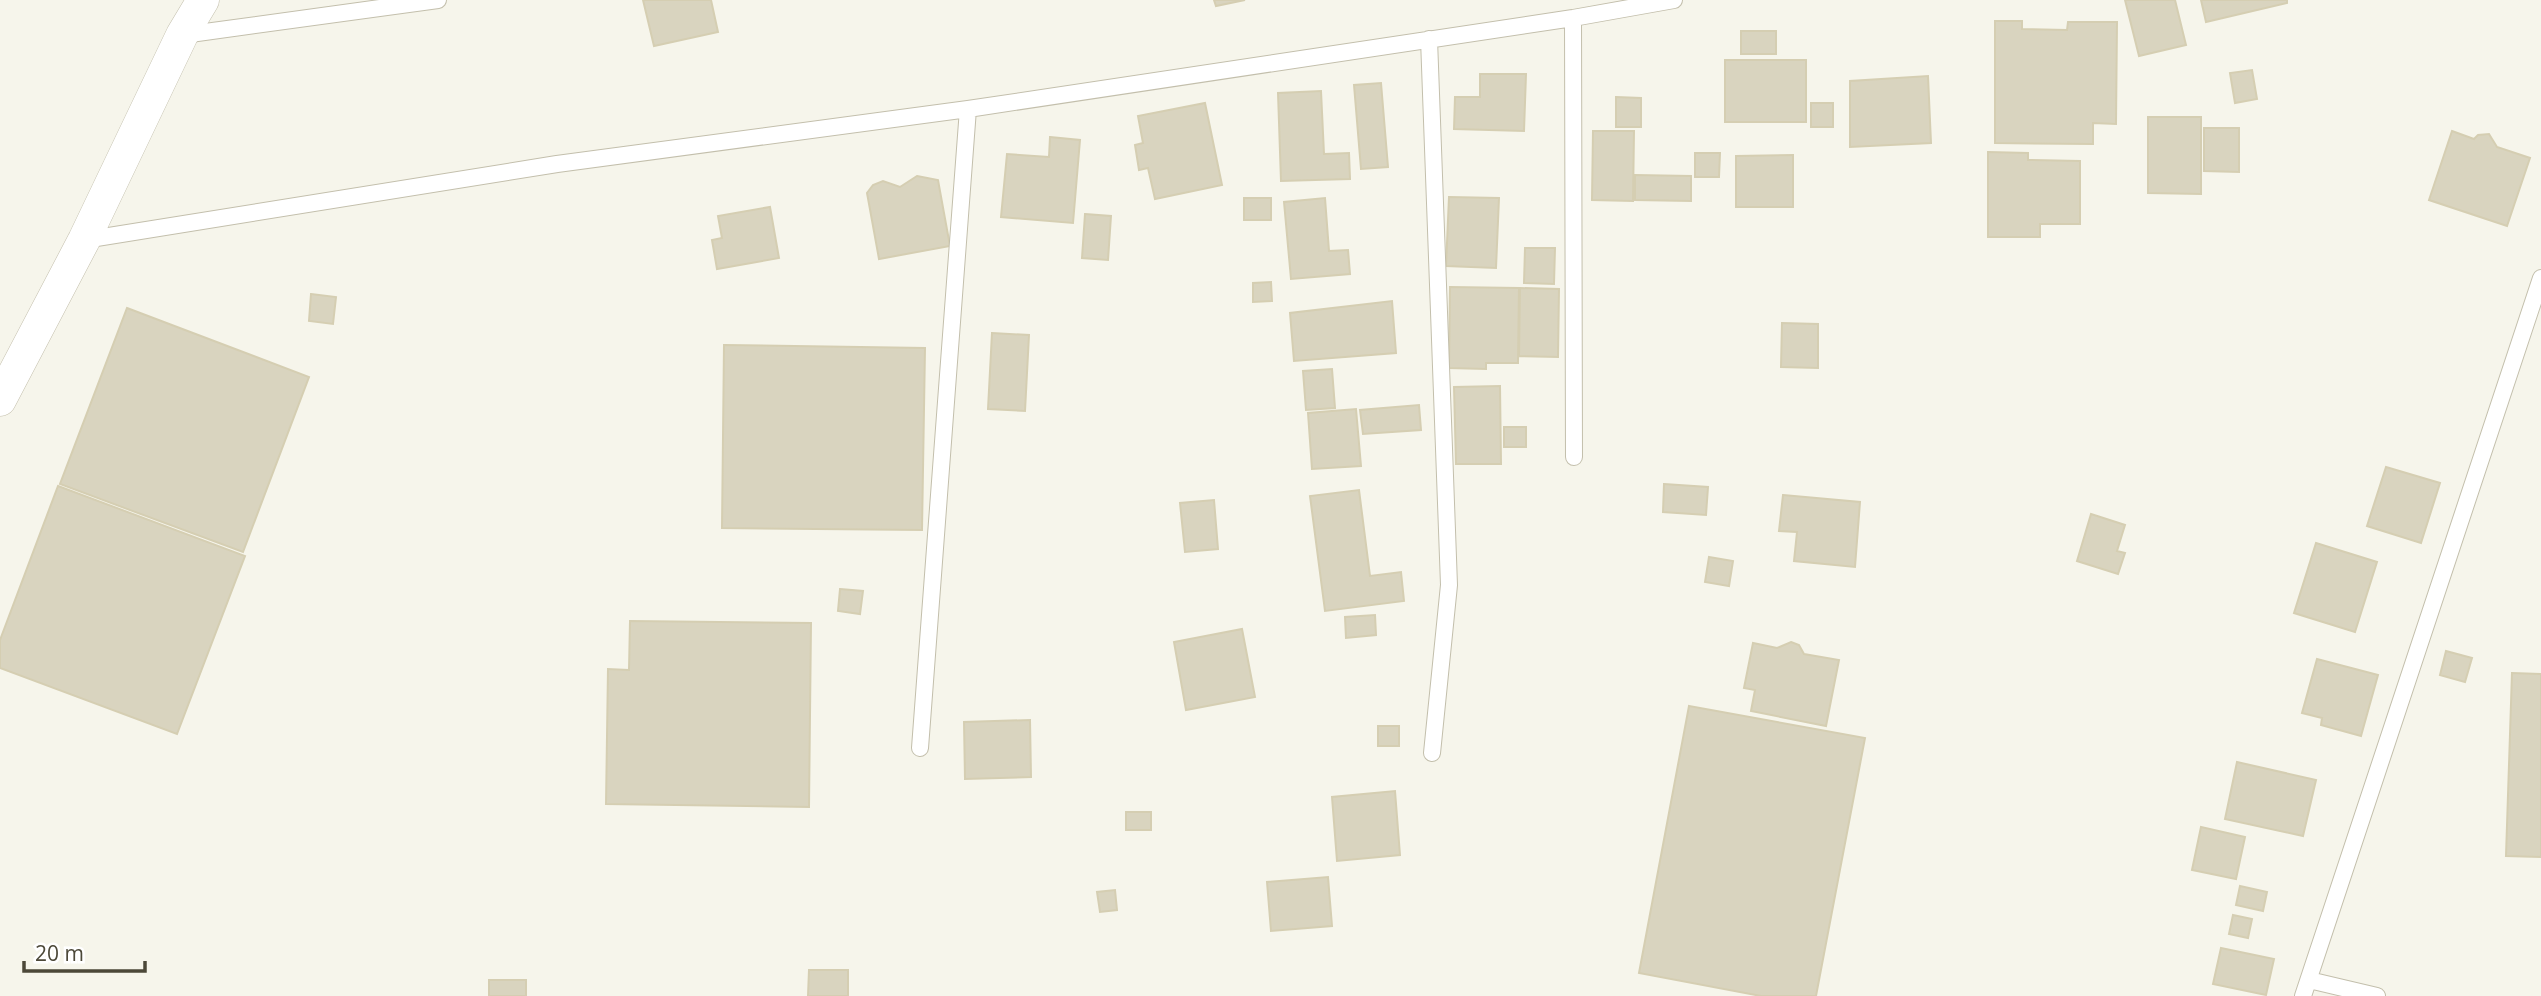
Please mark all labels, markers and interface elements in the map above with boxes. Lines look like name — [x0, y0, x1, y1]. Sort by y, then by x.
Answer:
scale bar — [24, 930, 145, 974]
text: 20 m — [35, 939, 84, 967]

